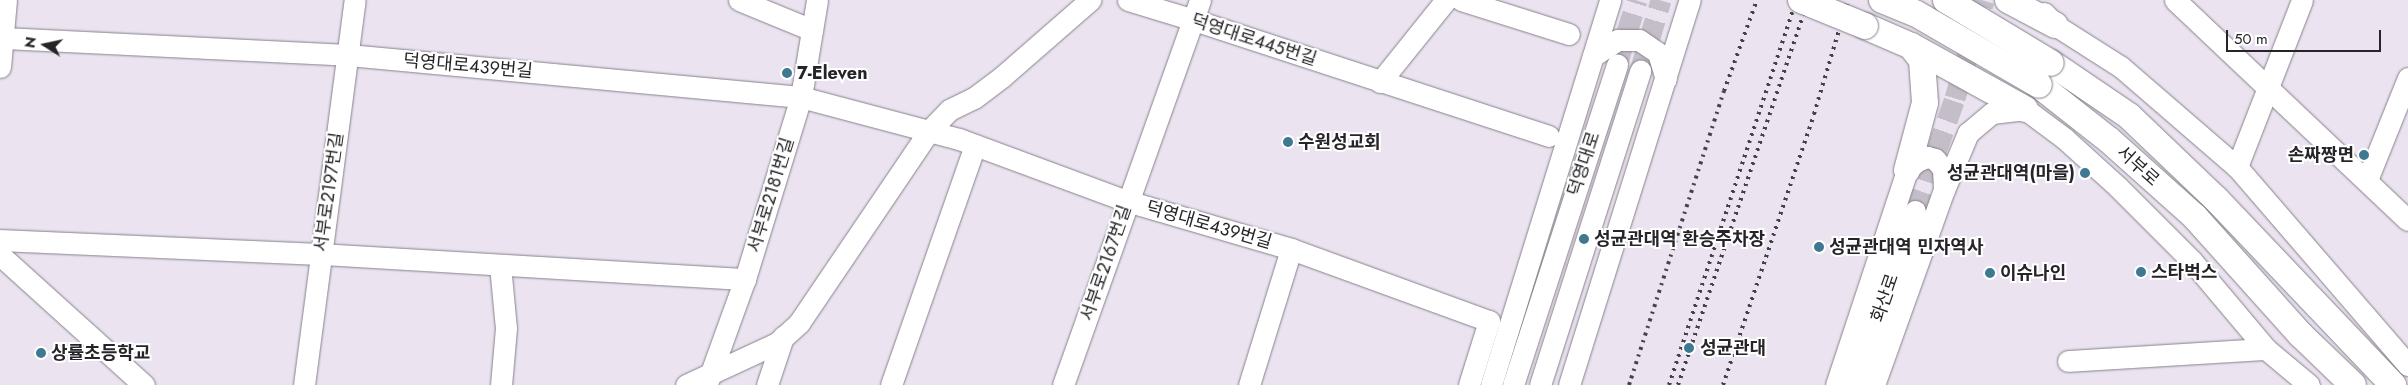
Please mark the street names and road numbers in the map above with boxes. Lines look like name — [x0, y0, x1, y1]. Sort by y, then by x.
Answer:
street label: 덕영대로445번길 — [1189, 10, 1319, 70]
street label: 덕영대로439번길 — [402, 50, 534, 82]
street label: 덕영대로 — [1563, 129, 1605, 199]
street label: 서부로2197번길 — [310, 131, 348, 253]
street label: 서부로2181번길 — [743, 135, 799, 255]
street label: 서부로 — [2112, 141, 2164, 191]
street label: 덕영대로439번길 — [1144, 197, 1274, 253]
street label: 서부로2167번길 — [1076, 202, 1136, 324]
street label: 화산로 — [1867, 271, 1903, 325]

